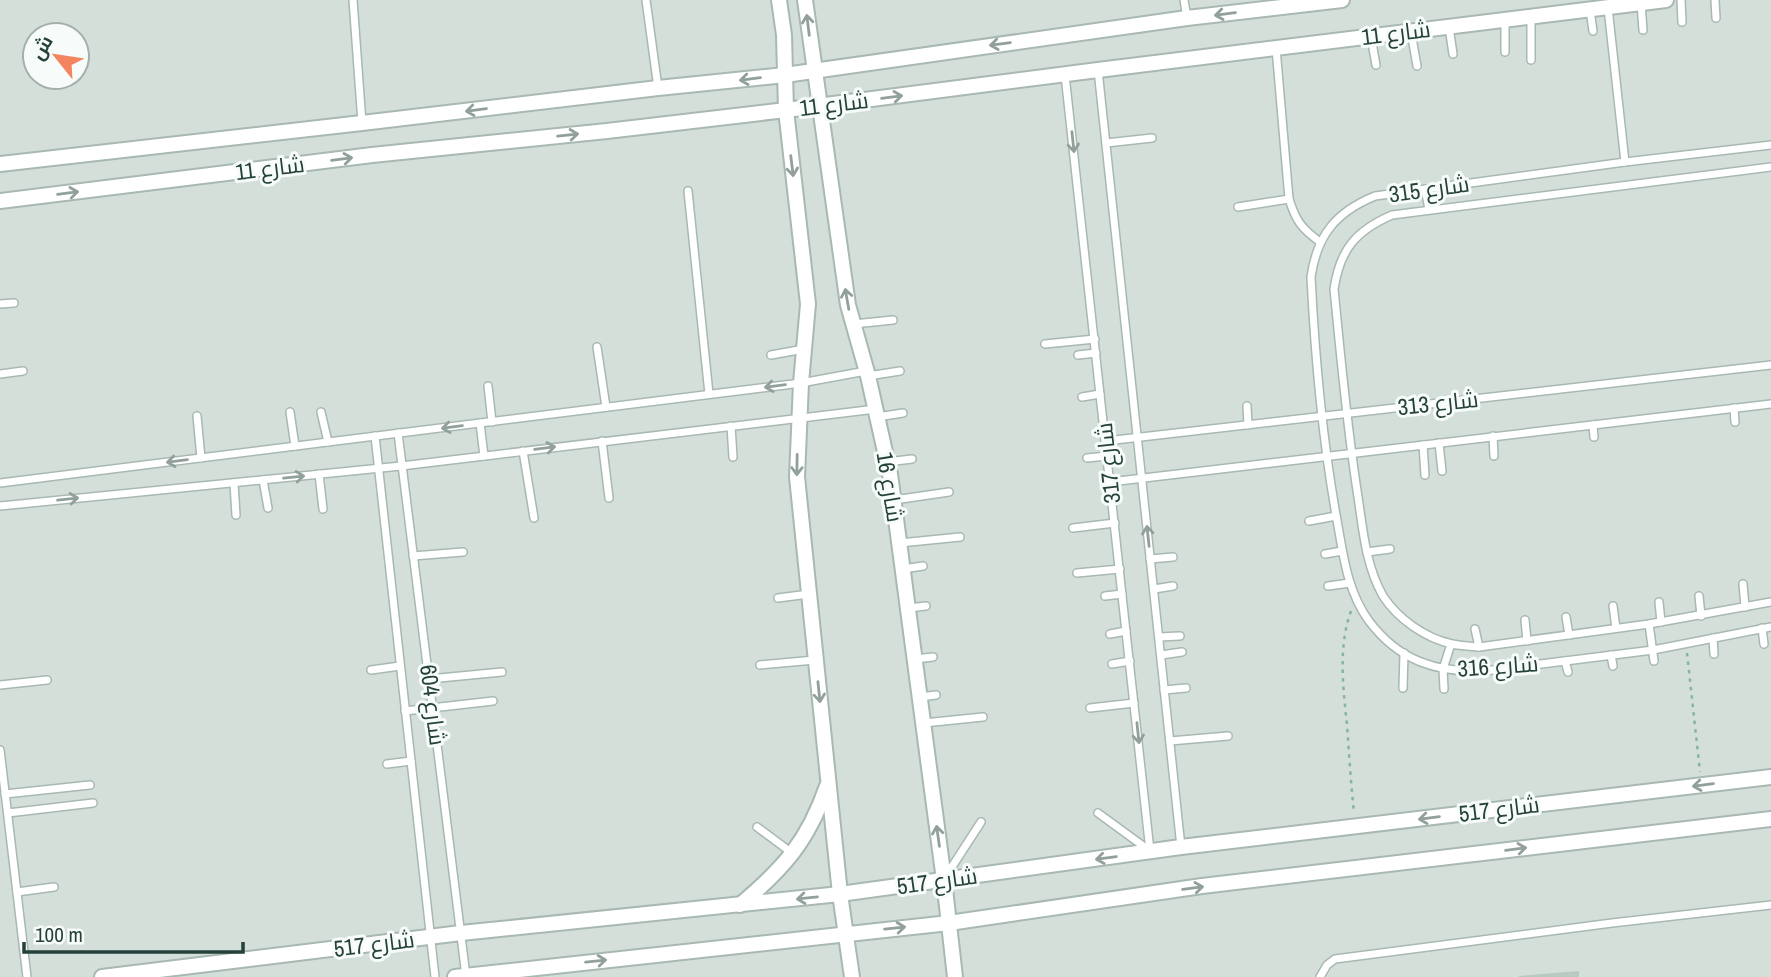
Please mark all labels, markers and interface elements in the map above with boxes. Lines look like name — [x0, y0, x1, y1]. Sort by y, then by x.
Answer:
one-way arrow — [1214, 7, 1237, 20]
street label: شارع 11 — [1360, 13, 1432, 53]
one-way arrow — [801, 14, 814, 37]
north arrow — [21, 21, 91, 91]
text: ش — [24, 30, 59, 65]
one-way arrow — [989, 38, 1012, 51]
one-way arrow — [739, 73, 762, 86]
street label: شارع 11 — [798, 84, 870, 124]
one-way arrow — [880, 90, 902, 103]
one-way arrow — [465, 103, 487, 116]
one-way arrow — [557, 129, 579, 142]
one-way arrow — [1066, 130, 1079, 153]
street label: شارع 11 — [234, 148, 306, 188]
one-way arrow — [330, 153, 353, 166]
one-way arrow — [786, 154, 799, 176]
street label: شارع 315 — [1387, 168, 1471, 210]
one-way arrow — [56, 186, 79, 199]
one-way arrow — [840, 288, 854, 311]
one-way arrow — [764, 379, 787, 392]
street label: شارع 313 — [1396, 383, 1480, 423]
one-way arrow — [441, 420, 464, 433]
street label: شارع 317 — [1088, 421, 1128, 505]
one-way arrow — [533, 442, 556, 455]
street label: شارع 16 — [869, 450, 911, 524]
one-way arrow — [167, 454, 189, 467]
one-way arrow — [790, 454, 804, 477]
one-way arrow — [282, 470, 305, 483]
one-way arrow — [56, 492, 79, 505]
one-way arrow — [1141, 525, 1154, 548]
street label: شارع 316 — [1456, 647, 1540, 685]
street label: شارع 604 — [412, 663, 454, 747]
one-way arrow — [813, 680, 826, 702]
one-way arrow — [1131, 721, 1144, 744]
one-way arrow — [1692, 779, 1715, 792]
street label: شارع 517 — [1457, 788, 1541, 830]
one-way arrow — [1418, 811, 1440, 824]
one-way arrow — [931, 825, 944, 848]
one-way arrow — [1505, 842, 1527, 855]
one-way arrow — [1095, 851, 1117, 864]
street label: شارع 517 — [895, 860, 979, 902]
one-way arrow — [1181, 881, 1204, 894]
one-way arrow — [797, 892, 819, 905]
scale bar — [24, 911, 243, 955]
text: 100 m — [35, 920, 83, 949]
one-way arrow — [883, 921, 906, 934]
street label: شارع 517 — [332, 923, 416, 965]
one-way arrow — [584, 955, 607, 968]

